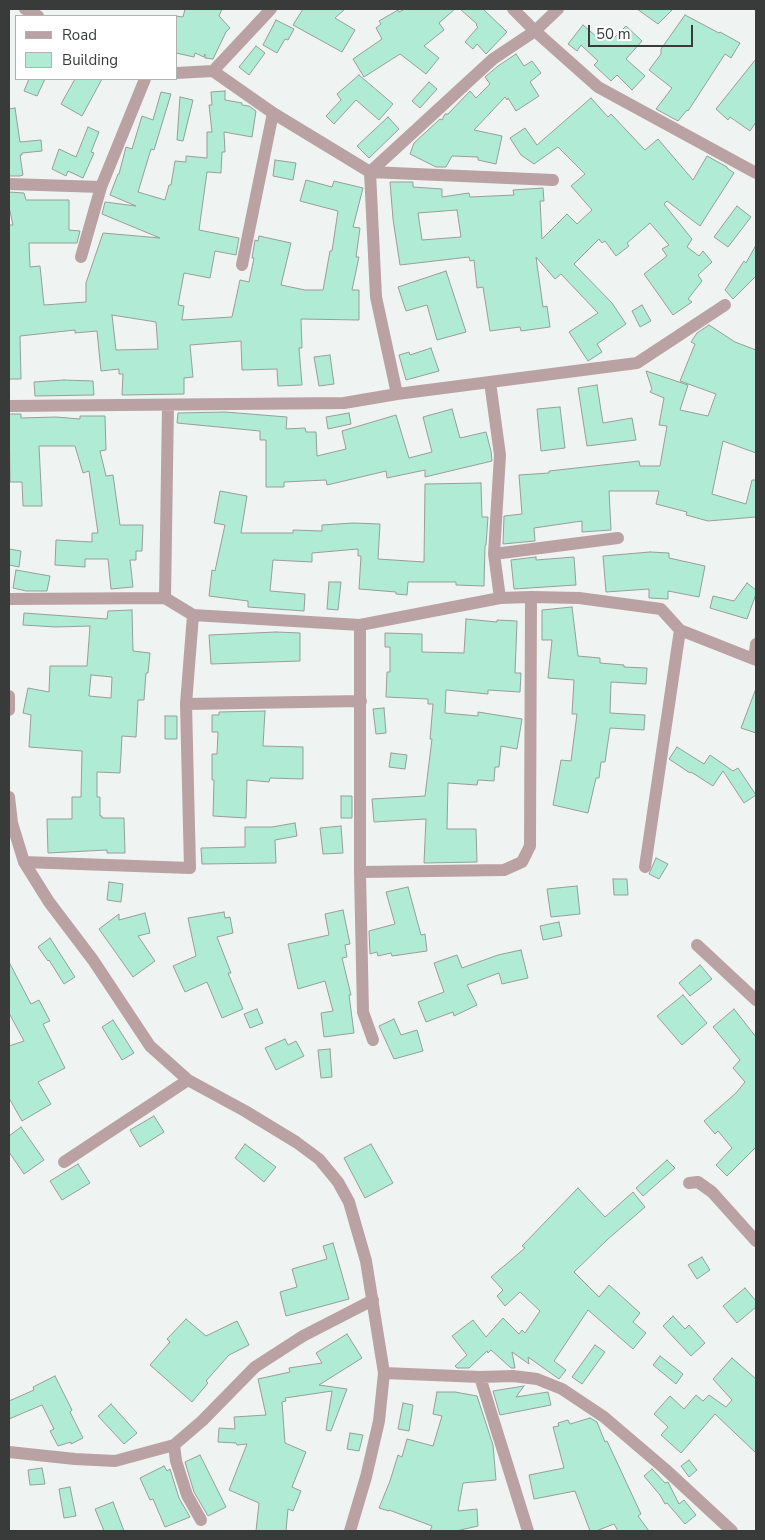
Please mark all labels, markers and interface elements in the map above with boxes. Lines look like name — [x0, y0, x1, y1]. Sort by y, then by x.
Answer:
legend — [15, 15, 178, 80]
scale bar — [590, 15, 695, 47]
text: 50 m — [596, 24, 631, 44]
text: Road — [62, 25, 97, 45]
text: Building — [62, 50, 118, 70]

